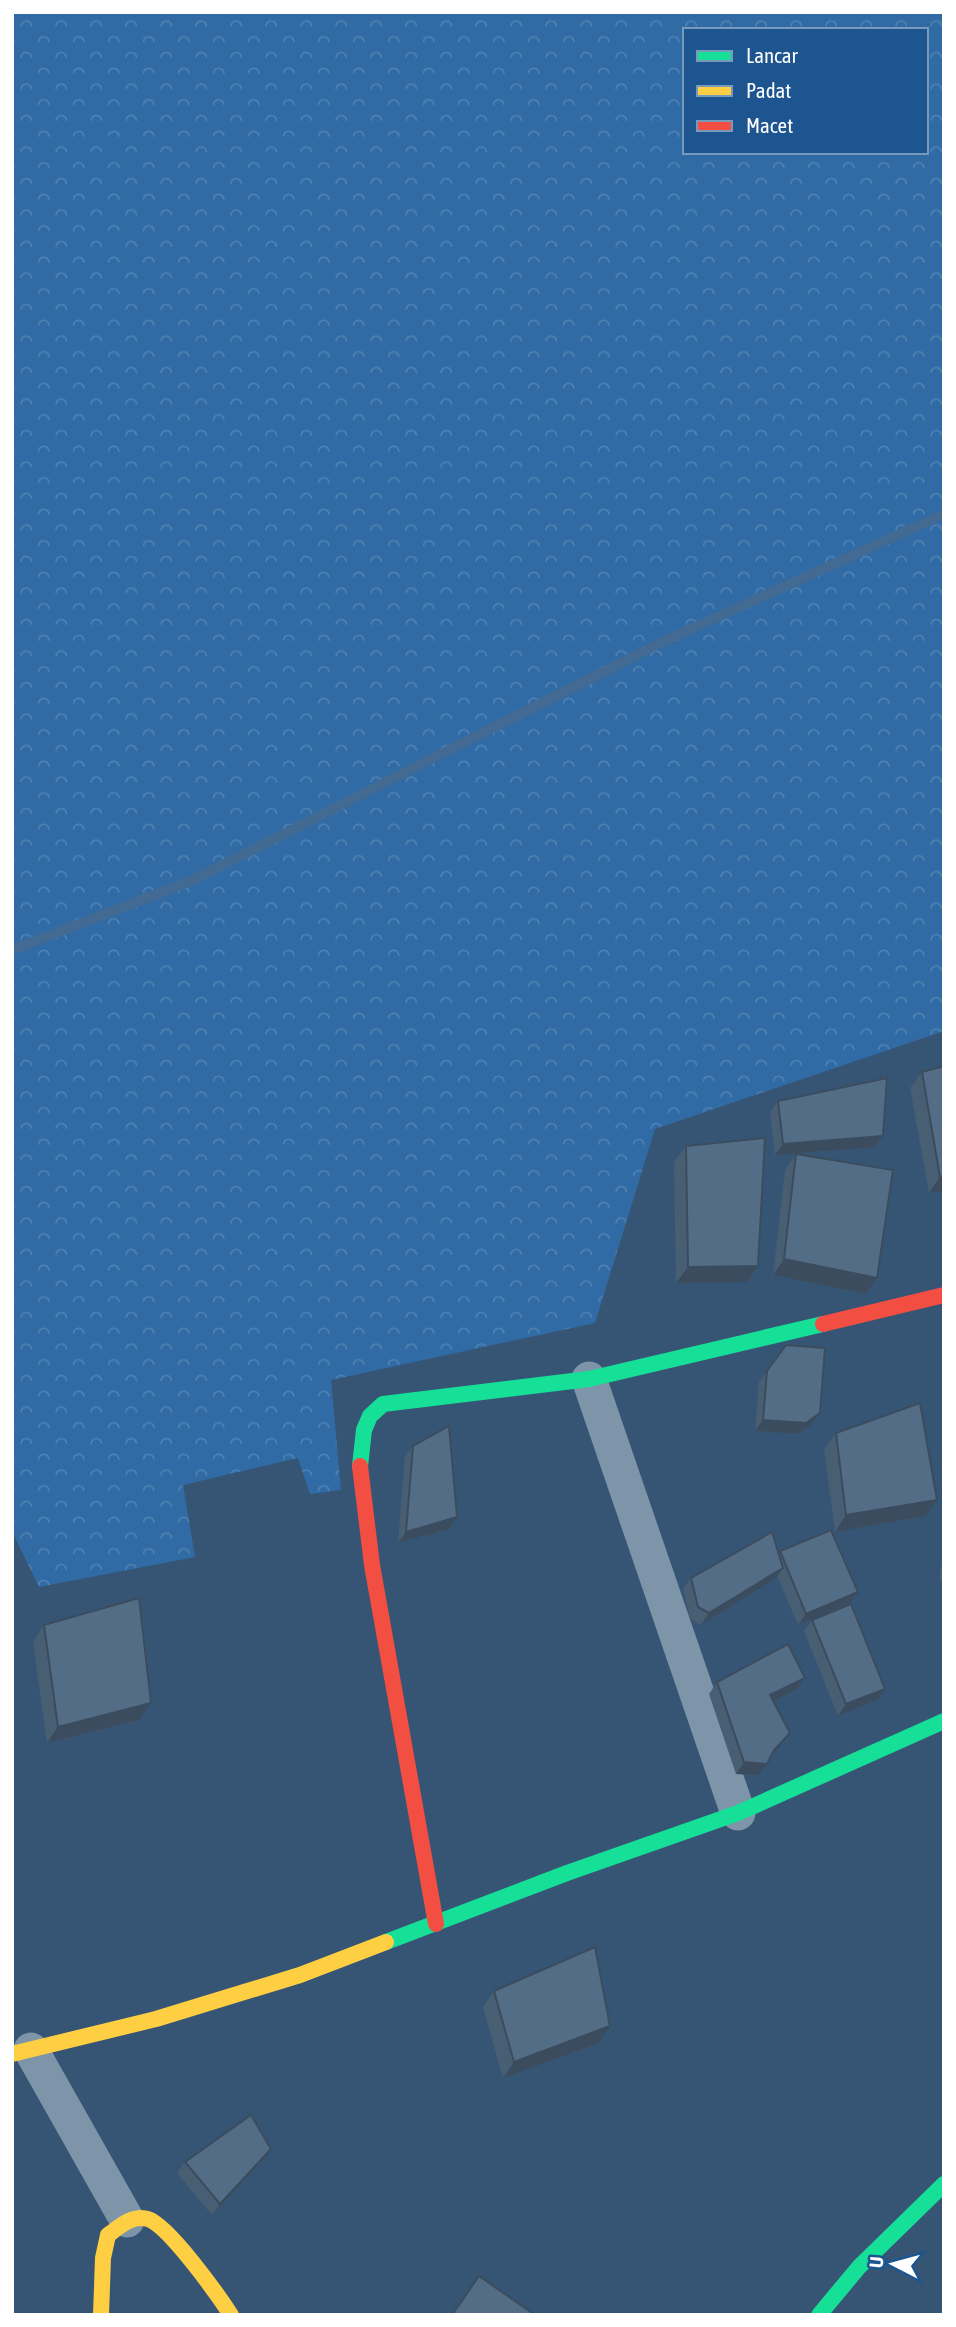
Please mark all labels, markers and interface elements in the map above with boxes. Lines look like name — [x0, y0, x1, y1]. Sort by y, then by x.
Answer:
legend — [683, 28, 928, 154]
text: Lancar — [746, 43, 799, 67]
text: Padat — [746, 78, 791, 102]
text: Macet — [746, 113, 793, 137]
north arrow — [858, 2229, 928, 2299]
text: U — [865, 2255, 888, 2269]

